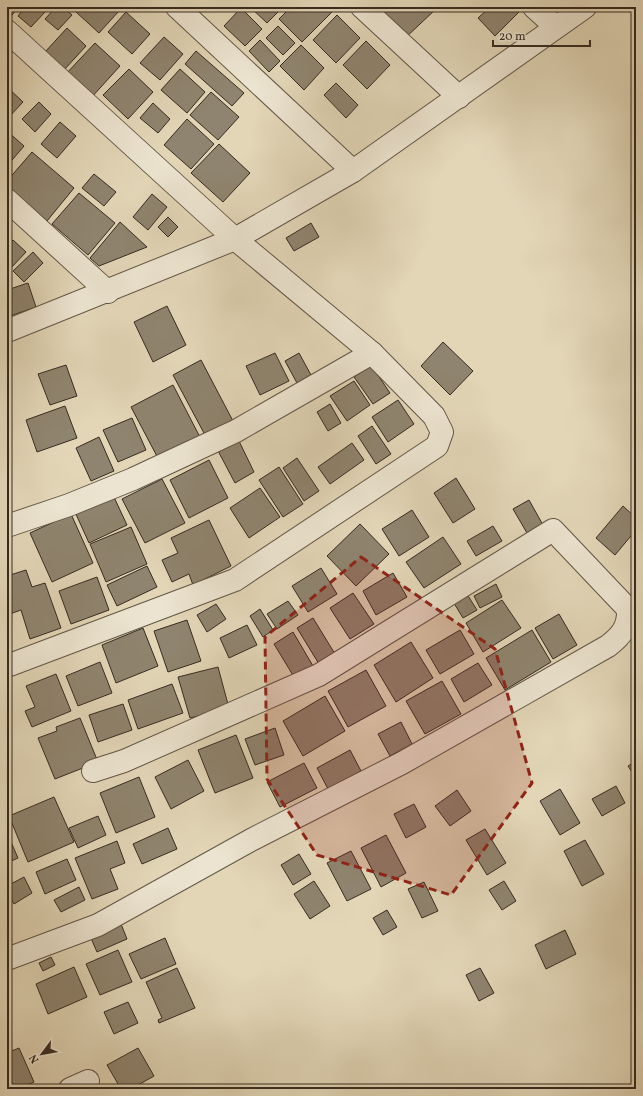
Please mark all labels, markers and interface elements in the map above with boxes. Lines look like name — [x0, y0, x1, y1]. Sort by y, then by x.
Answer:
scale bar — [493, 22, 590, 48]
text: 20 m — [499, 29, 526, 45]
north arrow — [22, 1034, 62, 1074]
text: N — [26, 1051, 43, 1066]

